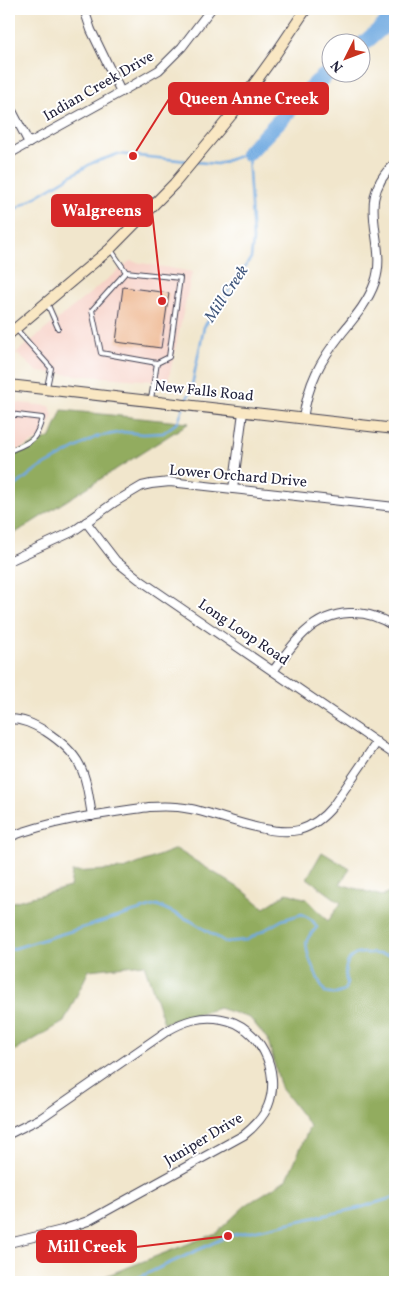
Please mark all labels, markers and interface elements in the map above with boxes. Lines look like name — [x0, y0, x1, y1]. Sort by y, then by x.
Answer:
north arrow — [322, 32, 372, 82]
street label: Indian Creek Drive — [40, 47, 158, 127]
text: N — [327, 56, 348, 76]
callout: Queen Anne Creek — [169, 83, 328, 114]
text: Queen Anne Creek — [179, 89, 319, 111]
callout: Walgreens — [52, 195, 152, 226]
text: Walgreens — [62, 201, 142, 223]
water label: Mill Creek — [199, 261, 254, 328]
street label: New Falls Road — [153, 376, 255, 408]
street label: Lower Orchard Drive — [168, 461, 308, 493]
street label: Long Loop Road — [193, 595, 293, 671]
street label: Juniper Drive — [161, 1108, 247, 1172]
callout: Mill Creek — [37, 1231, 136, 1262]
text: Mill Creek — [47, 1237, 127, 1259]

